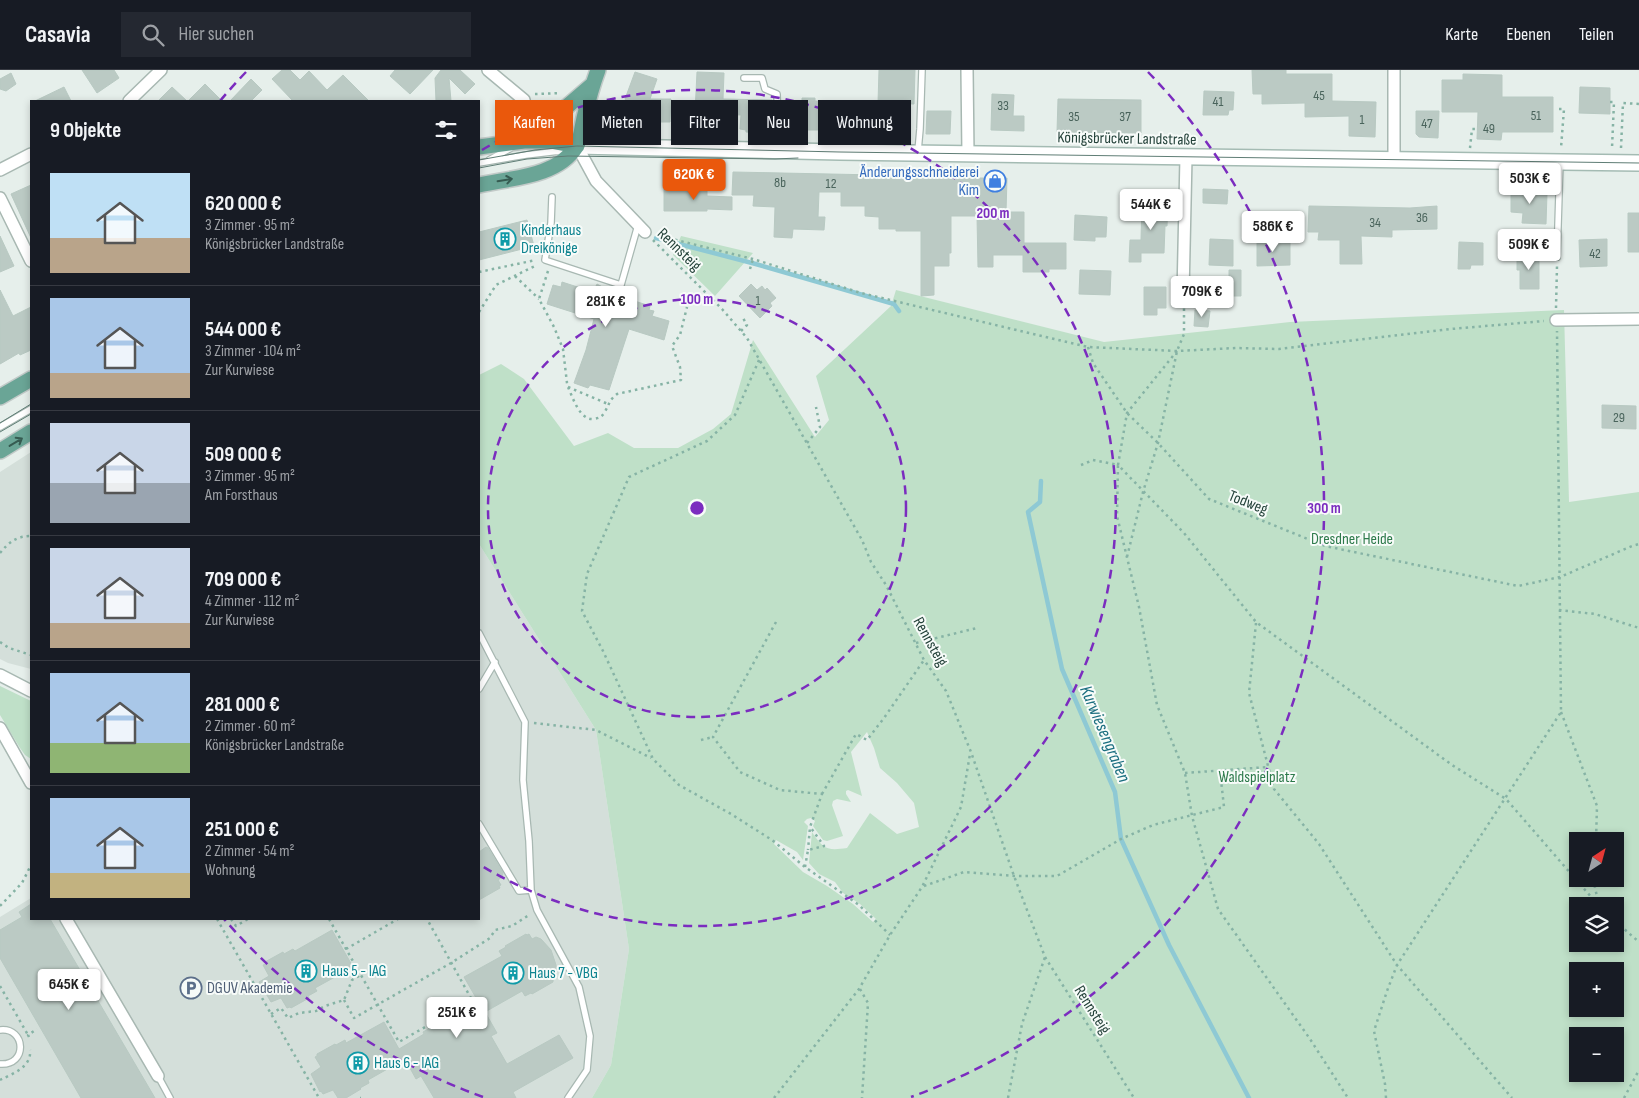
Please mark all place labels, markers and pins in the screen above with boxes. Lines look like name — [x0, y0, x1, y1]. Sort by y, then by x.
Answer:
pin: 620K € — [653, 158, 735, 201]
pin: 503K € — [1489, 162, 1571, 205]
place label: Änderungsschneiderei Kim — [859, 163, 979, 200]
shop icon: Änderungsschneiderei Kim — [983, 169, 1007, 193]
pin: 544K € — [1110, 189, 1192, 231]
pin: 586K € — [1232, 210, 1314, 253]
place label: Kinderhaus Dreikönige — [521, 221, 581, 258]
building icon: Kinderhaus Dreikönige — [493, 227, 517, 251]
pin: 509K € — [1488, 228, 1570, 271]
pin: 709K € — [1161, 276, 1243, 318]
pin: 281K € — [565, 286, 647, 328]
centre of rings — [688, 499, 706, 517]
building icon: Haus 5 - IAG — [294, 959, 318, 983]
building icon: Haus 7 - VBG — [501, 961, 525, 985]
place label: Haus 5 - IAG — [322, 962, 387, 981]
place label: Haus 7 - VBG — [529, 964, 598, 983]
pin: 645K € — [28, 968, 110, 1011]
parking icon: DGUV Akademie — [179, 976, 203, 1000]
place label: DGUV Akademie — [207, 979, 293, 998]
pin: 251K € — [416, 996, 498, 1039]
building icon: Haus 6 - IAG — [346, 1051, 370, 1075]
place label: Haus 6 - IAG — [374, 1054, 439, 1073]

